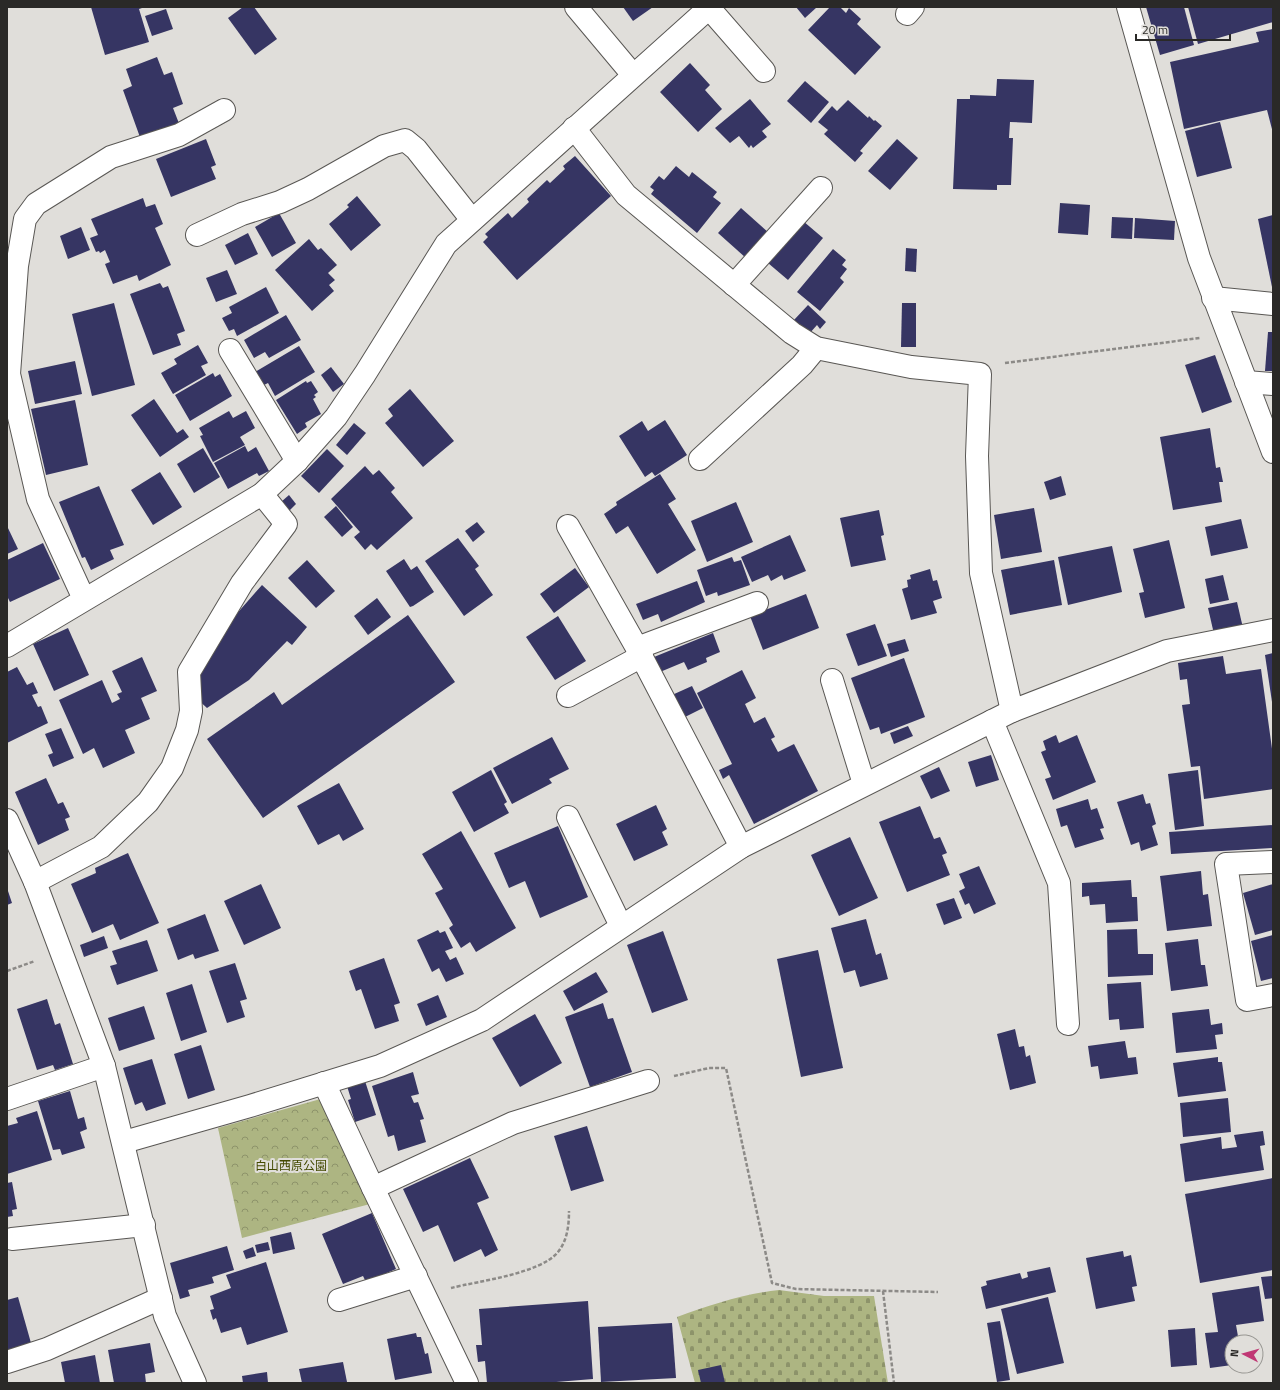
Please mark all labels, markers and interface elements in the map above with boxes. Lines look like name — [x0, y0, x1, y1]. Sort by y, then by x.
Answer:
scale bar — [1136, 16, 1230, 42]
text: 20 m — [1142, 20, 1168, 39]
park label: 白山西原公園 — [255, 1156, 327, 1175]
north arrow — [1224, 1334, 1264, 1374]
text: N — [1226, 1348, 1242, 1358]

